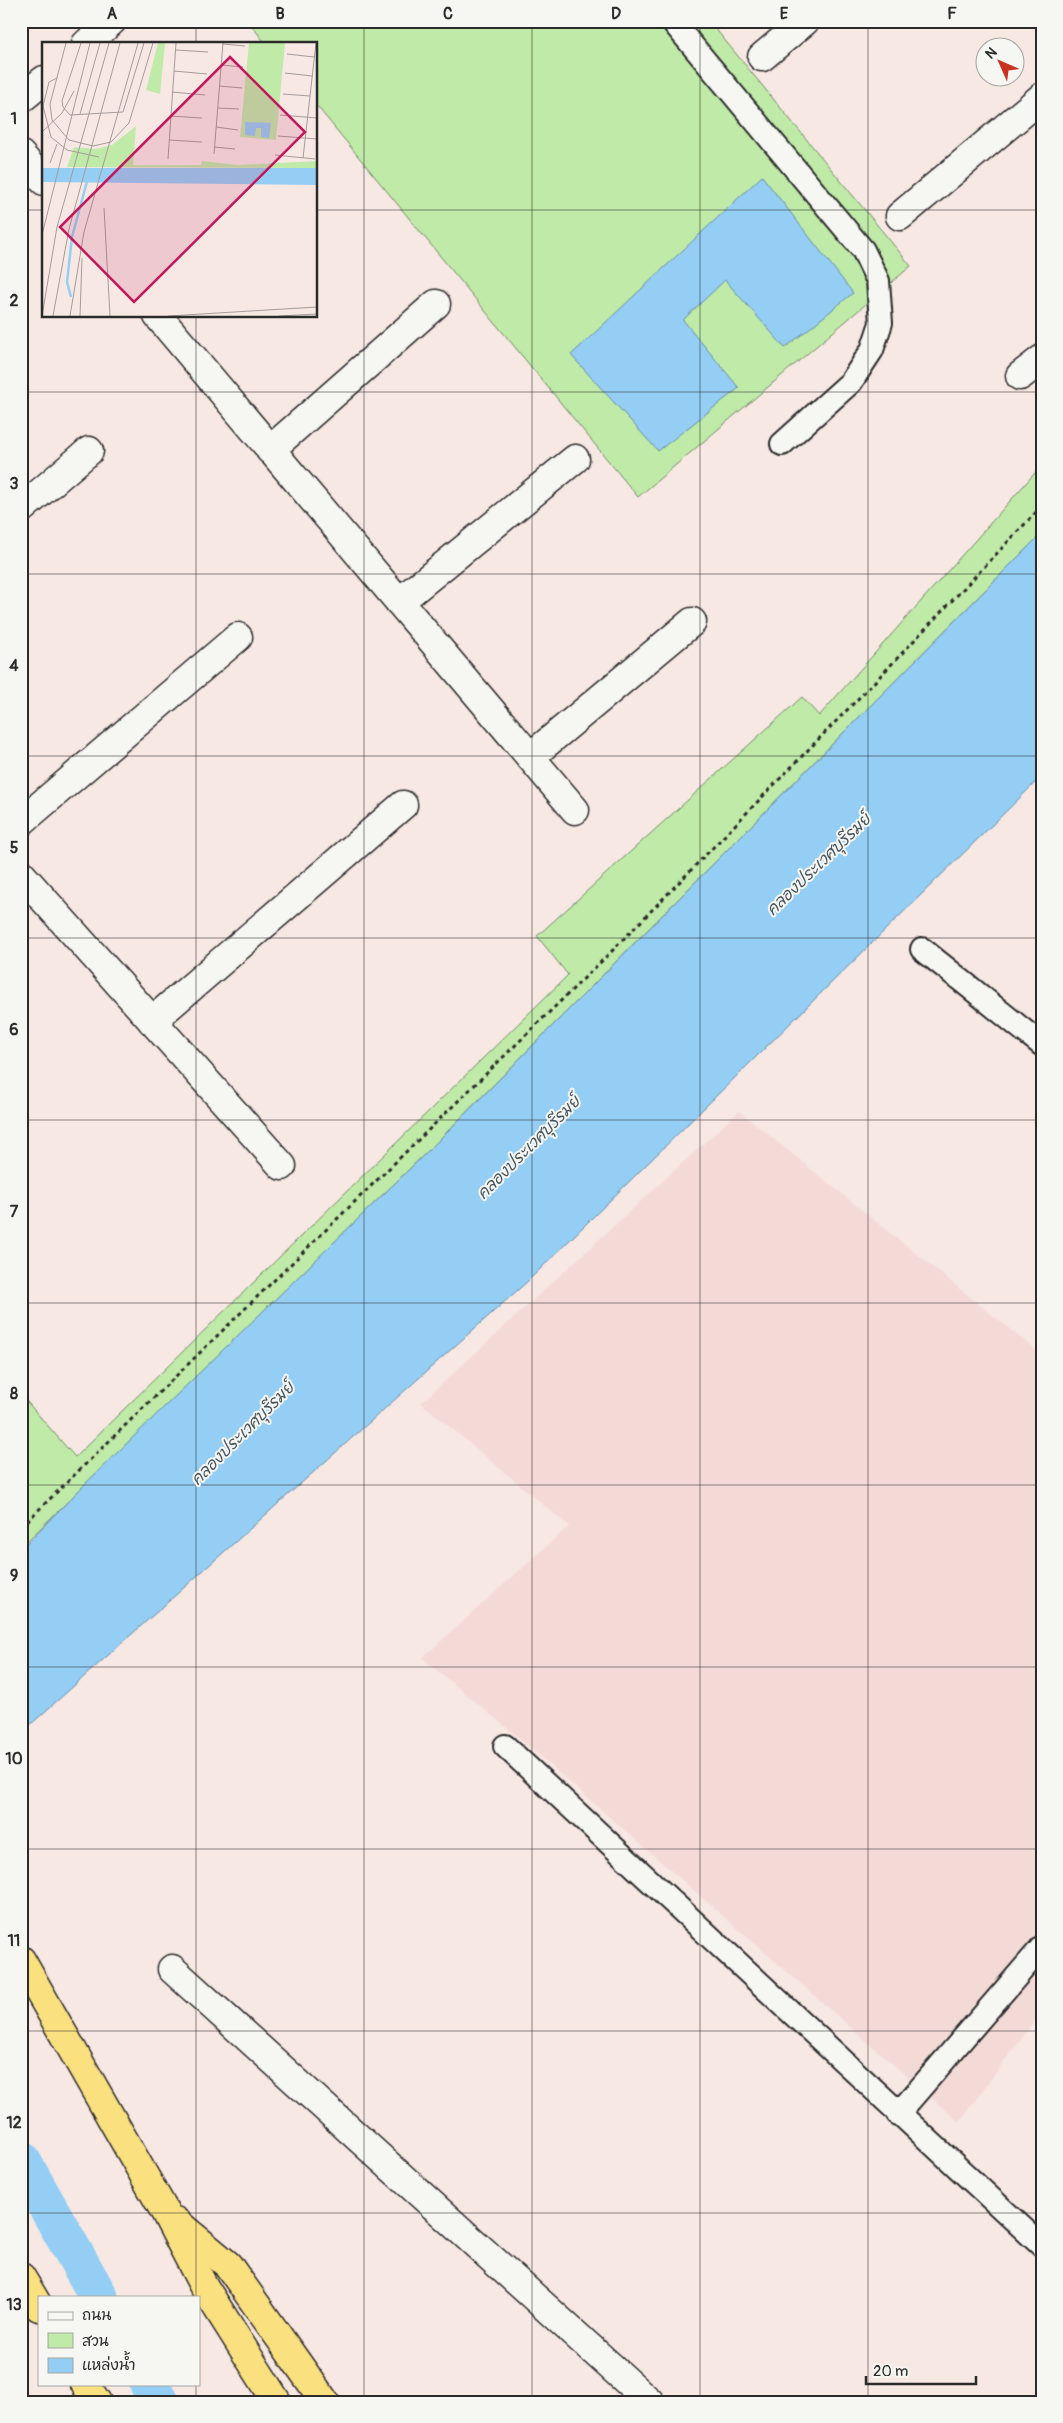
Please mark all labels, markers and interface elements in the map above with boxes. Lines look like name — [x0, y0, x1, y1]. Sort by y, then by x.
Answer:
text: A — [107, 4, 118, 24]
text: B — [275, 4, 285, 24]
text: C — [443, 4, 453, 24]
text: D — [611, 4, 621, 24]
text: E — [780, 4, 789, 24]
text: F — [947, 4, 957, 24]
north arrow — [976, 38, 1026, 88]
inset map — [42, 42, 318, 318]
text: N — [982, 44, 1001, 63]
text: 1 — [11, 109, 17, 129]
text: 2 — [10, 291, 19, 311]
text: 3 — [10, 474, 19, 494]
text: 4 — [9, 656, 19, 676]
water label: คลองประเวศบุรีรมย์ — [762, 806, 879, 921]
text: 5 — [10, 838, 19, 858]
text: 6 — [9, 1020, 19, 1040]
water label: คลองประเวศบุรีรมย์ — [472, 1088, 589, 1205]
text: 7 — [10, 1202, 19, 1222]
water label: คลองประเวศบุรีรมย์ — [186, 1374, 303, 1491]
text: 8 — [10, 1384, 18, 1404]
text: 9 — [10, 1566, 18, 1586]
text: 10 — [5, 1749, 23, 1769]
text: 11 — [8, 1931, 20, 1951]
text: 12 — [6, 2113, 22, 2133]
text: 13 — [6, 2295, 22, 2315]
legend — [38, 2296, 200, 2386]
text: ถนน — [82, 2306, 111, 2325]
text: สวน — [82, 2332, 109, 2351]
text: แหล่งน้ำ — [82, 2351, 136, 2375]
scale bar — [866, 2353, 976, 2385]
text: 20 m — [873, 2362, 908, 2381]

